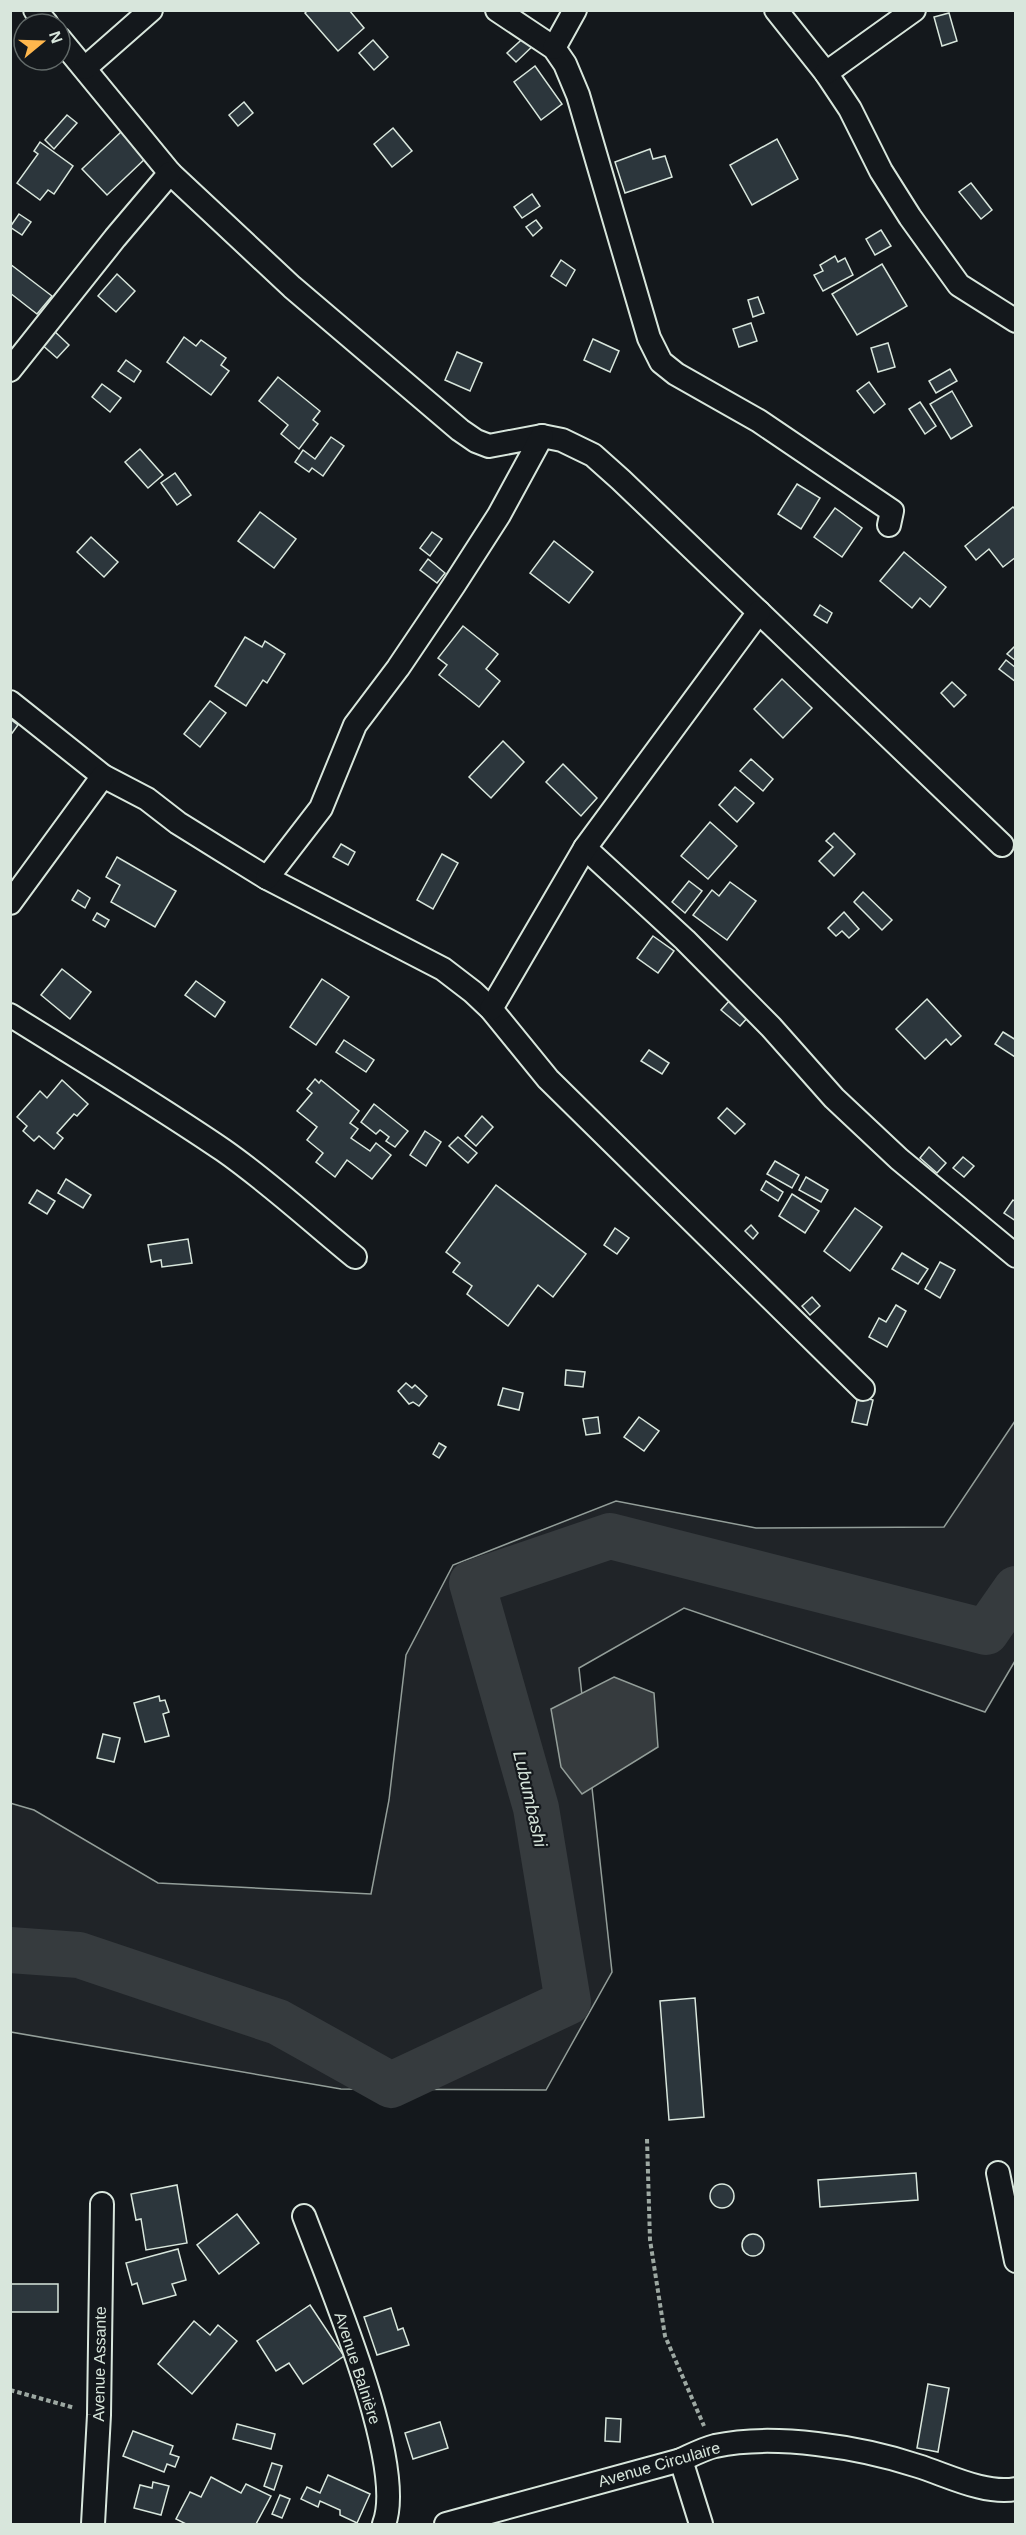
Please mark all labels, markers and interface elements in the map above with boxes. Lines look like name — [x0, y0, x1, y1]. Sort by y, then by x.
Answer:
north arrow — [12, 12, 72, 72]
text: N — [46, 29, 66, 46]
water label: Lubumbashi — [509, 1749, 551, 1850]
street label: Avenue Assante — [90, 2306, 109, 2422]
street label: Avenue Balnière — [331, 2310, 384, 2427]
street label: Avenue Circulaire — [596, 2439, 722, 2490]

